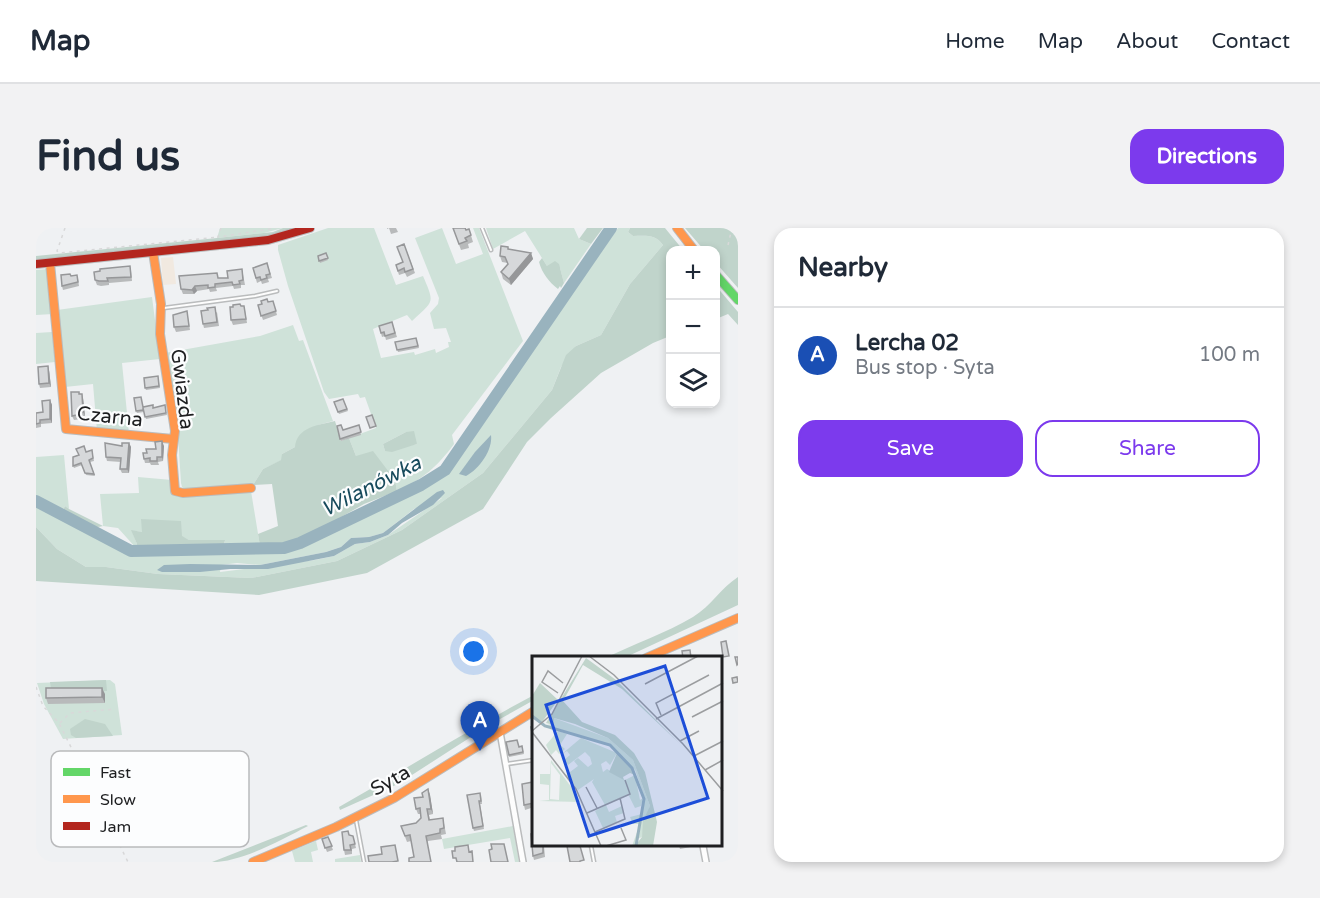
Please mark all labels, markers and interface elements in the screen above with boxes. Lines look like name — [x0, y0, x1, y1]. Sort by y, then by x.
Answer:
text: Map — [30, 24, 90, 58]
text: Home — [945, 29, 1005, 54]
text: Map — [1038, 29, 1083, 54]
text: About — [1116, 29, 1178, 54]
text: Contact — [1211, 29, 1290, 54]
button: Directions — [1130, 129, 1284, 184]
text: Find us — [36, 131, 180, 182]
map controls — [666, 246, 720, 408]
button: + — [666, 246, 720, 300]
text: Nearby — [798, 252, 888, 283]
button: − — [666, 300, 720, 354]
text: Lercha 02 — [855, 330, 959, 356]
text: A — [810, 343, 825, 367]
text: 100 m — [1199, 343, 1260, 367]
street label: Gwiazda — [165, 347, 199, 431]
button: layers — [666, 354, 720, 408]
text: Bus stop · Syta — [855, 356, 995, 380]
street label: Czarna — [76, 402, 144, 432]
button: Save — [798, 420, 1023, 477]
button: Share — [1035, 420, 1260, 477]
water label: Wilanówka — [317, 450, 426, 522]
your location — [459, 637, 488, 666]
inset map — [532, 656, 723, 847]
pin: A — [460, 702, 500, 751]
legend — [51, 751, 249, 847]
street label: Syta — [366, 760, 415, 801]
text: Fast — [100, 763, 131, 783]
text: Slow — [100, 790, 136, 810]
text: Jam — [100, 817, 131, 837]

